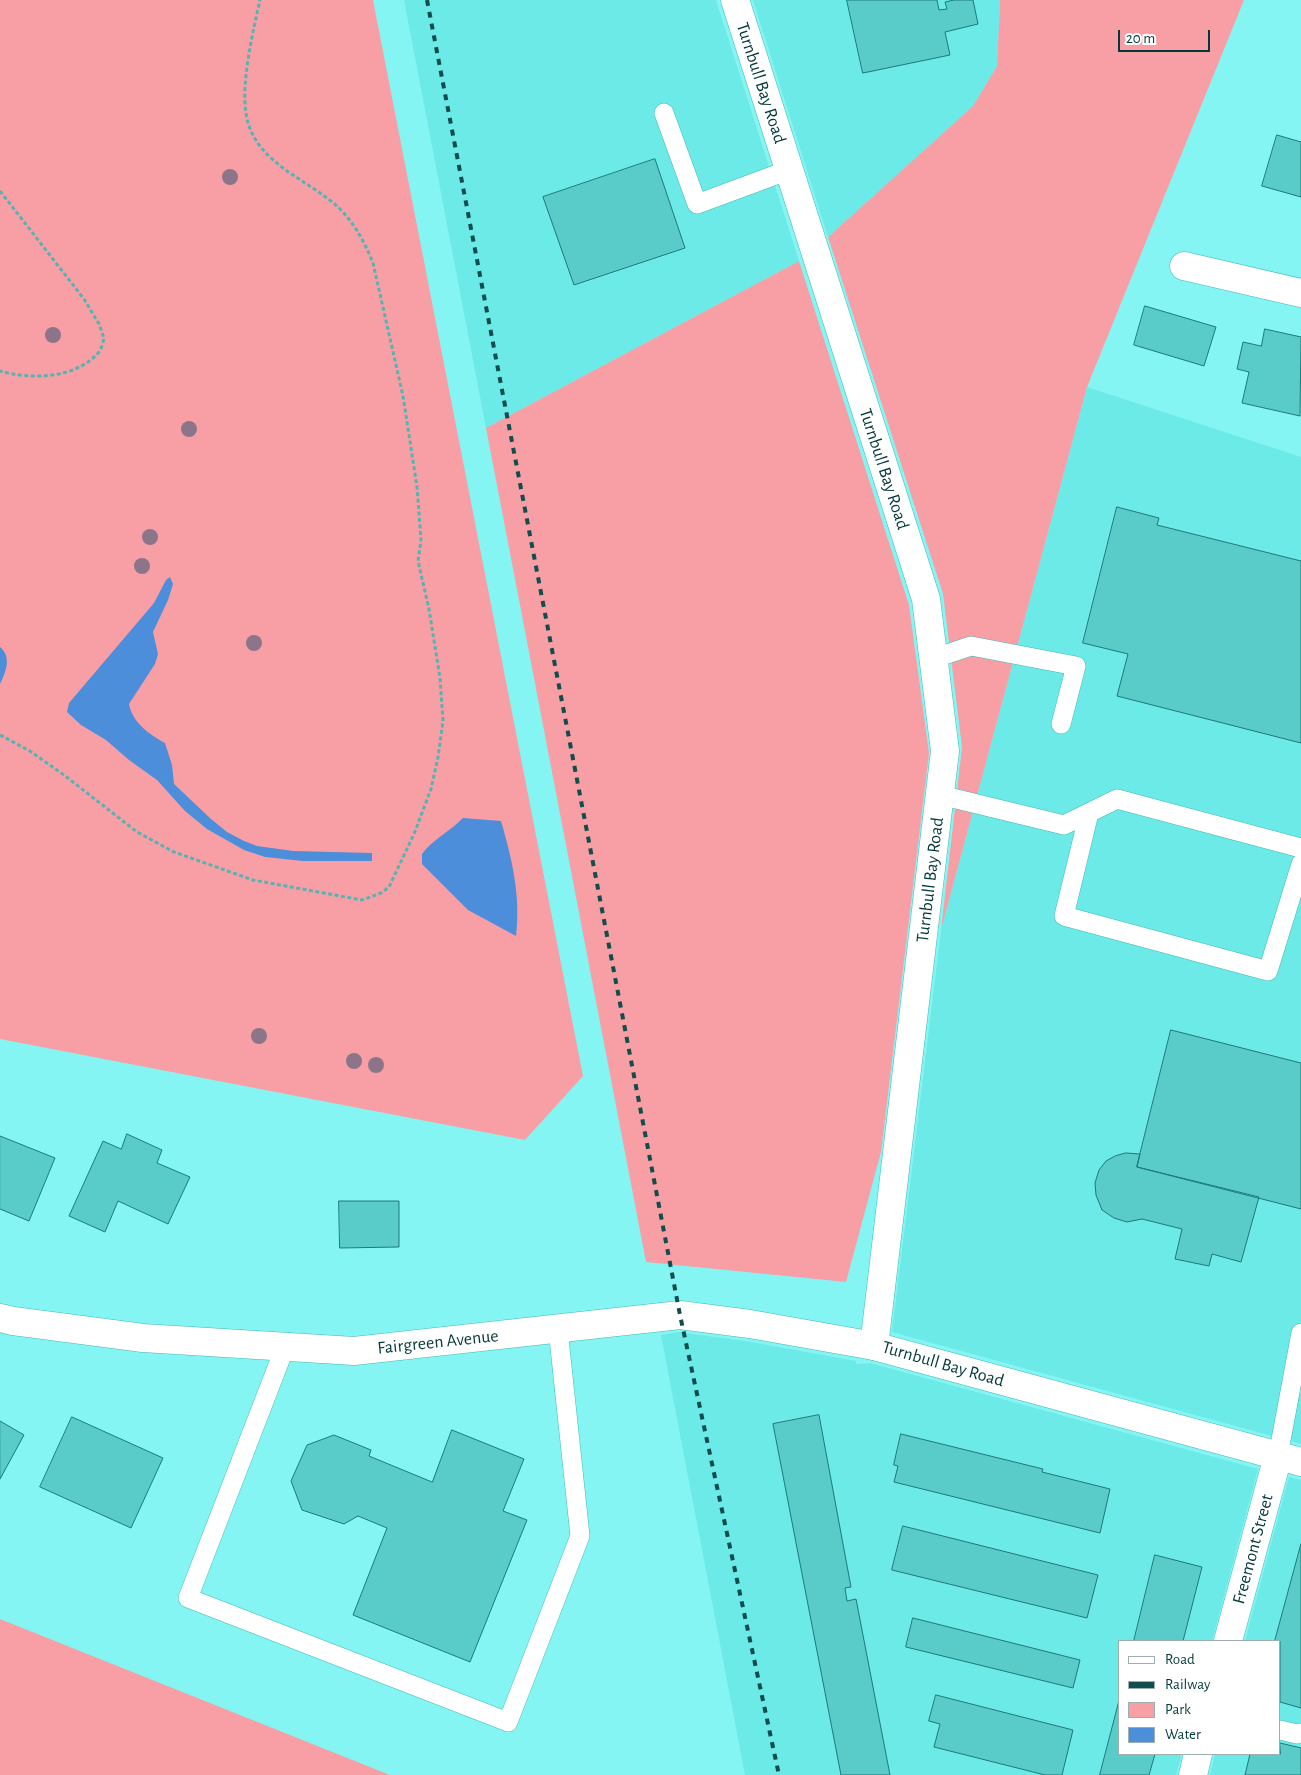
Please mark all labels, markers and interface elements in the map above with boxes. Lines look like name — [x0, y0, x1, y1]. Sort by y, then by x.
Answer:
street label: Turnbull Bay Road — [731, 20, 791, 146]
scale bar — [1121, 20, 1214, 52]
text: 20 m — [1126, 31, 1155, 46]
street label: Turnbull Bay Road — [854, 406, 914, 532]
street label: Turnbull Bay Road — [912, 816, 948, 944]
street label: Fairgreen Avenue — [376, 1325, 500, 1359]
street label: Turnbull Bay Road — [879, 1336, 1007, 1392]
street label: Freemont Street — [1228, 1492, 1278, 1606]
legend — [1118, 1640, 1281, 1755]
text: Road — [1165, 1652, 1195, 1667]
text: Railway — [1165, 1677, 1210, 1692]
text: Park — [1165, 1702, 1191, 1717]
text: Water — [1165, 1727, 1201, 1742]

